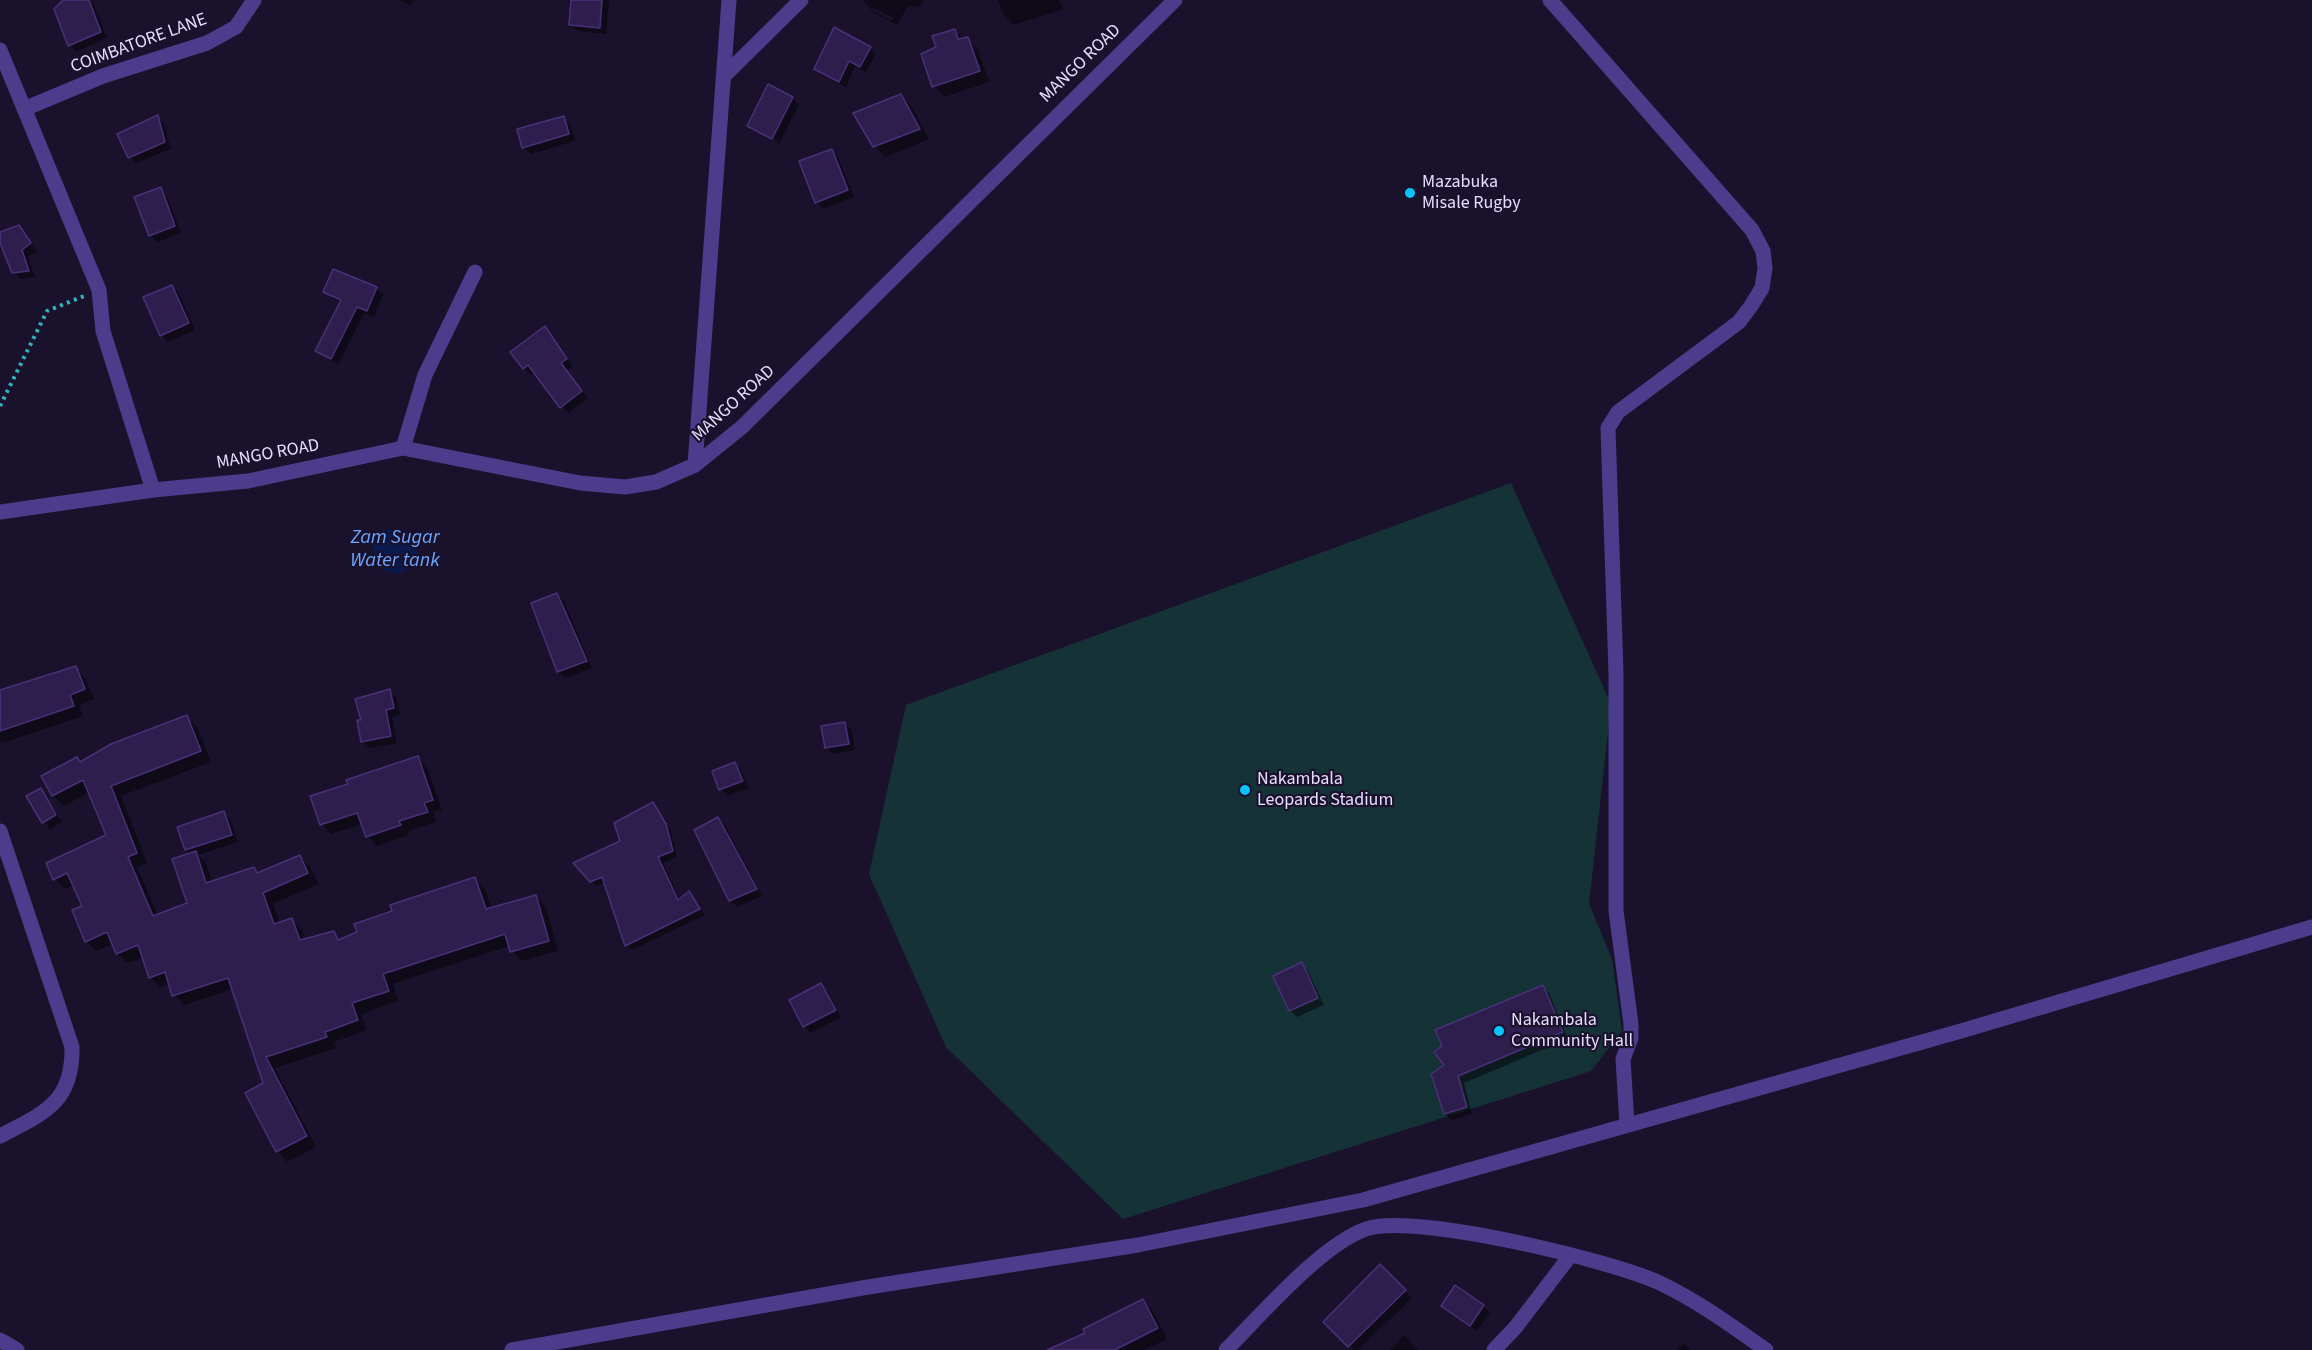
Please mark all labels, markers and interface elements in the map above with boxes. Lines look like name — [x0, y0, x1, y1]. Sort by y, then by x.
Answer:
street label: COIMBATORE LANE — [68, 9, 210, 79]
street label: MANGO ROAD — [1036, 20, 1126, 108]
place label: Mazabuka Misale Rugby — [1422, 172, 1521, 214]
marker: Mazabuka Misale Rugby — [1403, 186, 1417, 200]
street label: MANGO ROAD — [688, 361, 780, 447]
street label: MANGO ROAD — [215, 435, 321, 475]
water label: Zam Sugar Water tank — [350, 527, 440, 574]
place label: Nakambala Leopards Stadium — [1257, 769, 1393, 812]
marker: Nakambala Leopards Stadium — [1238, 783, 1252, 797]
place label: Nakambala Community Hall — [1511, 1010, 1633, 1052]
marker: Nakambala Community Hall — [1492, 1024, 1506, 1038]

